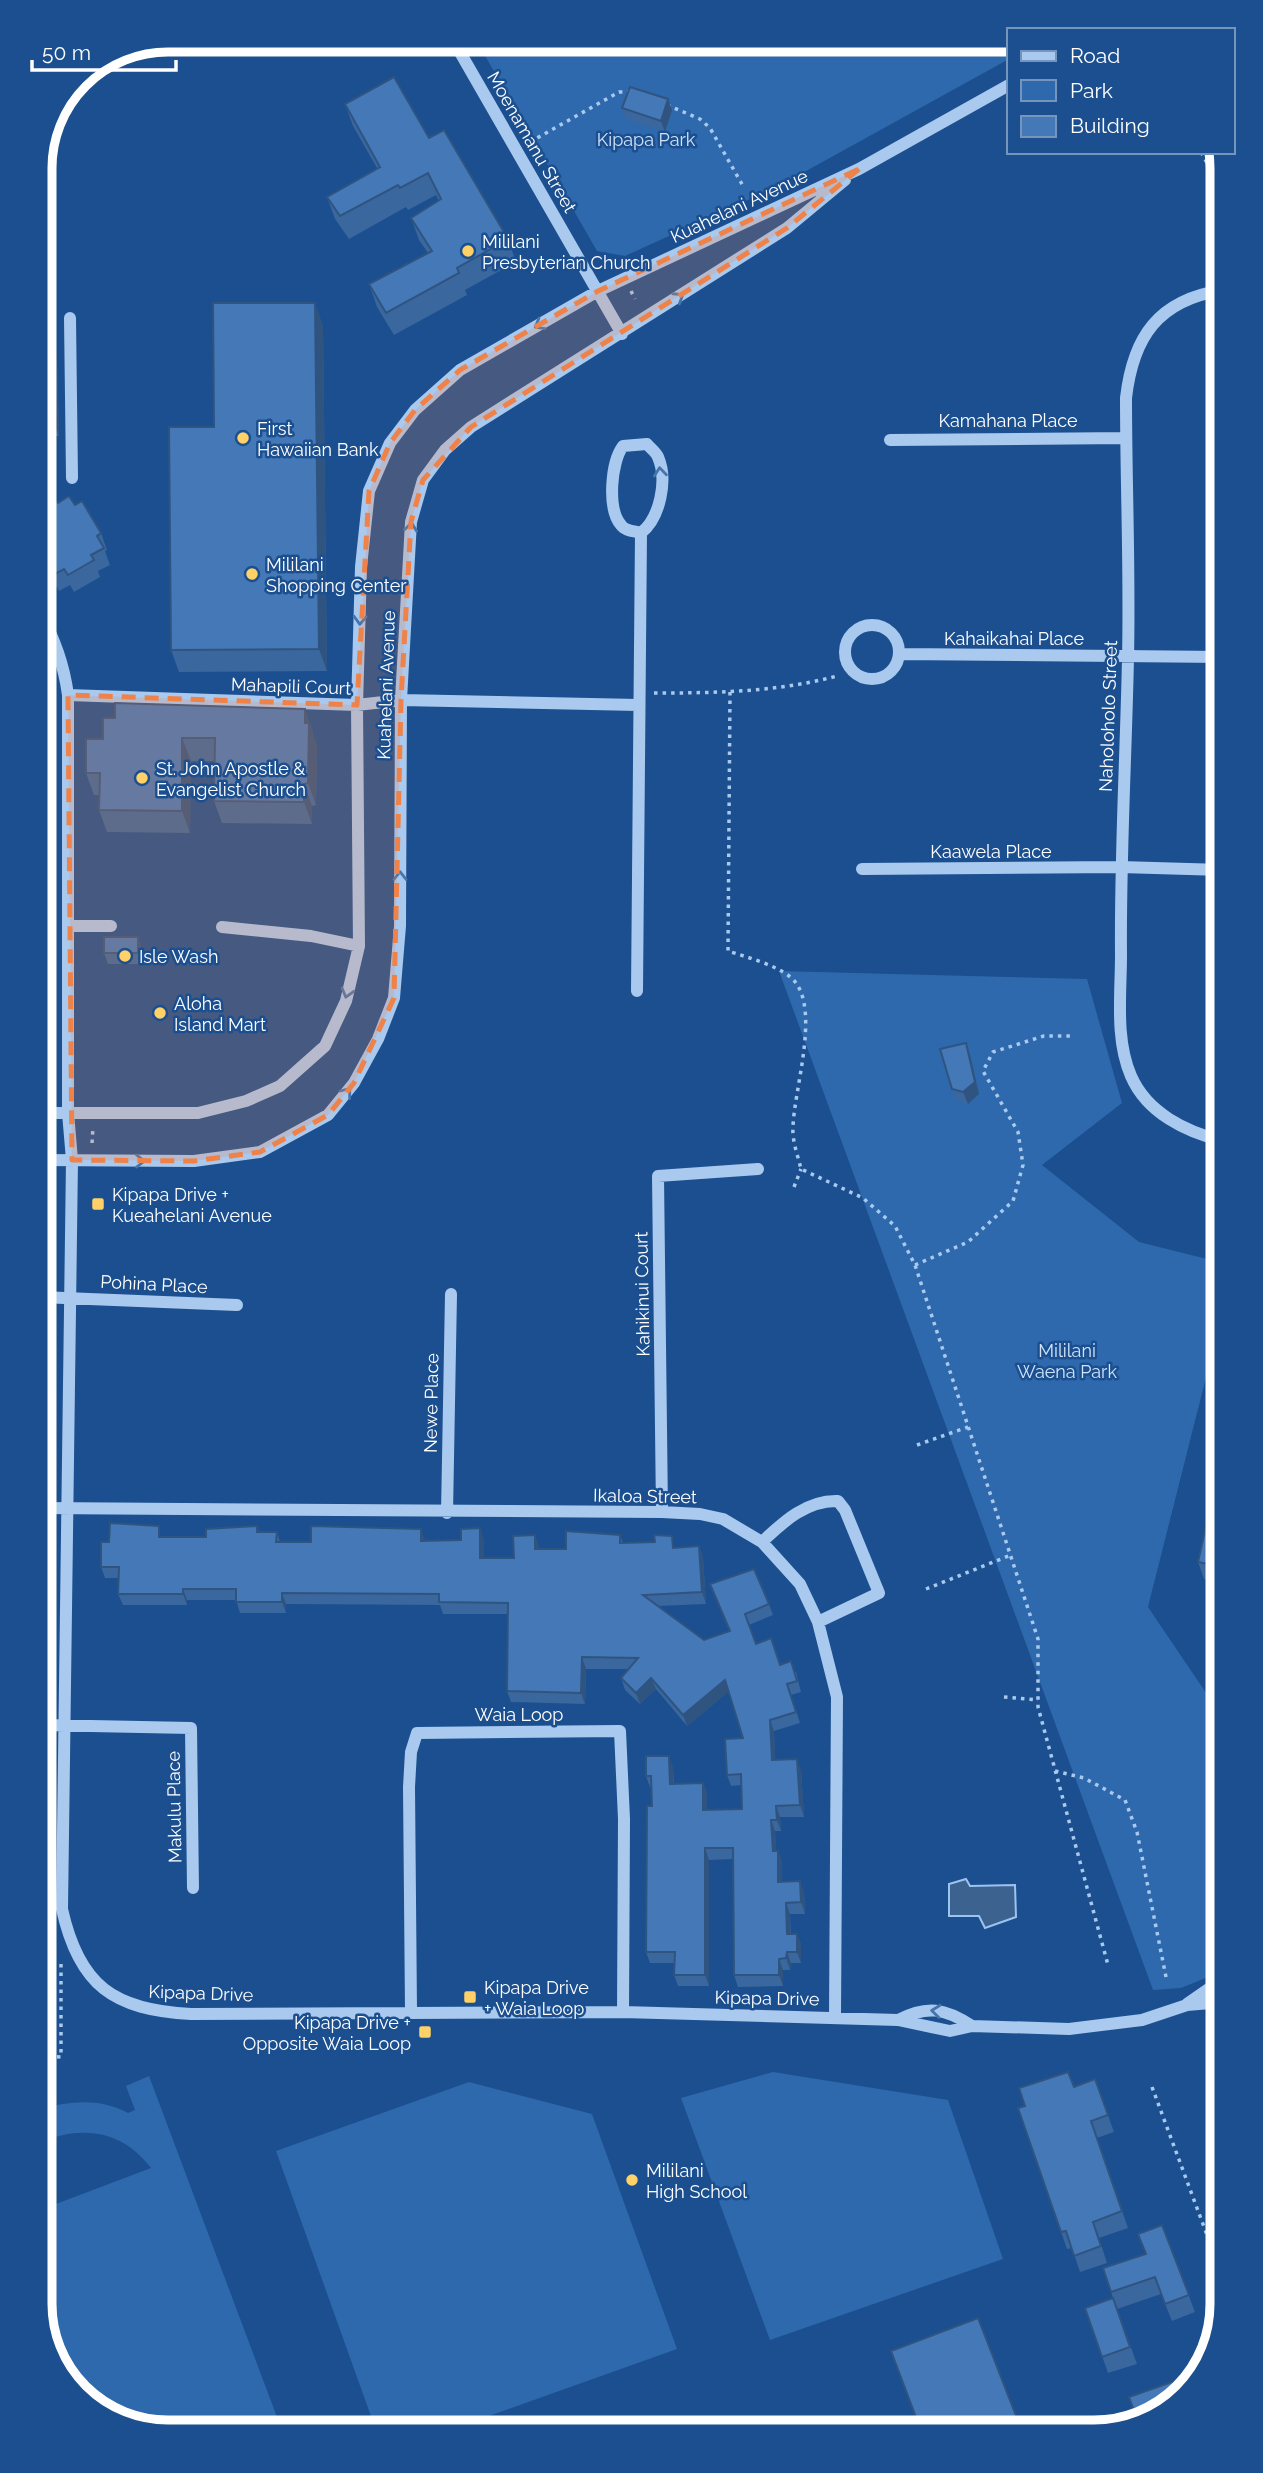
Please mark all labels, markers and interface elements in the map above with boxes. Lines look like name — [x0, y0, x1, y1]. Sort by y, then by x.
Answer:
scale bar — [32, 28, 175, 72]
legend — [1007, 28, 1235, 154]
text: 50 m — [42, 40, 91, 65]
text: Road — [1070, 43, 1120, 68]
street label: Moenamanu Street — [483, 68, 581, 216]
text: Park — [1070, 78, 1113, 103]
text: Building — [1070, 113, 1150, 138]
park label: Kipapa Park — [597, 129, 696, 150]
street label: Kuahelani Avenue — [667, 165, 811, 247]
place label: Mililani Presbyterian Church — [482, 231, 651, 273]
marker: Mililani Presbyterian Church — [460, 243, 476, 259]
one-way arrow — [671, 293, 684, 305]
one-way arrow — [534, 317, 547, 330]
street label: Kamahana Place — [938, 410, 1078, 431]
place label: First Hawaiian Bank — [257, 418, 379, 460]
marker: First Hawaiian Bank — [235, 430, 251, 446]
one-way arrow — [652, 466, 667, 478]
one-way arrow — [404, 521, 419, 533]
place label: Mililani Shopping Center — [266, 554, 407, 596]
marker: Mililani Shopping Center — [244, 566, 260, 582]
street label: Kuahelani Avenue — [373, 610, 399, 760]
one-way arrow — [352, 615, 367, 626]
street label: Kahaikahai Place — [944, 628, 1084, 649]
street label: Naholoholo Street — [1095, 640, 1121, 792]
street label: Mahapili Court — [230, 673, 352, 699]
place label: St. John Apostle & Evangelist Church — [156, 758, 306, 800]
marker: St. John Apostle & Evangelist Church — [134, 770, 150, 786]
street label: Kaawela Place — [930, 841, 1052, 862]
one-way arrow — [392, 871, 408, 881]
place label: Isle Wash — [139, 946, 218, 967]
marker: Isle Wash — [117, 948, 133, 964]
one-way arrow — [341, 986, 356, 998]
place label: Aloha Island Mart — [174, 993, 266, 1035]
marker: Aloha Island Mart — [152, 1005, 168, 1021]
one-way arrow — [338, 1087, 351, 1100]
one-way arrow — [136, 1153, 146, 1169]
place label: Kipapa Drive + Kueahelani Avenue — [112, 1184, 272, 1226]
marker: Kipapa Drive + Kueahelani Avenue — [90, 1196, 106, 1212]
street label: Kahikinui Court — [630, 1231, 654, 1357]
street label: Pohina Place — [100, 1271, 209, 1297]
park label: Mililani Waena Park — [1017, 1340, 1117, 1382]
street label: Newe Place — [420, 1353, 442, 1453]
street label: Ikaloa Street — [593, 1485, 697, 1507]
street label: Waia Loop — [475, 1704, 563, 1725]
street label: Makulu Place — [163, 1750, 185, 1863]
place label: Kipapa Drive + Waia Loop — [484, 1977, 589, 2019]
street label: Kipapa Drive — [148, 1981, 254, 2005]
street label: Kipapa Drive — [714, 1987, 820, 2009]
marker: Kipapa Drive + Waia Loop — [462, 1989, 478, 2005]
one-way arrow — [930, 2004, 942, 2019]
place label: Kipapa Drive + Opposite Waia Loop — [243, 2012, 411, 2054]
marker: Kipapa Drive + Opposite Waia Loop — [417, 2024, 433, 2040]
place label: Mililani High School — [646, 2160, 747, 2202]
marker: Mililani High School — [624, 2172, 640, 2188]

